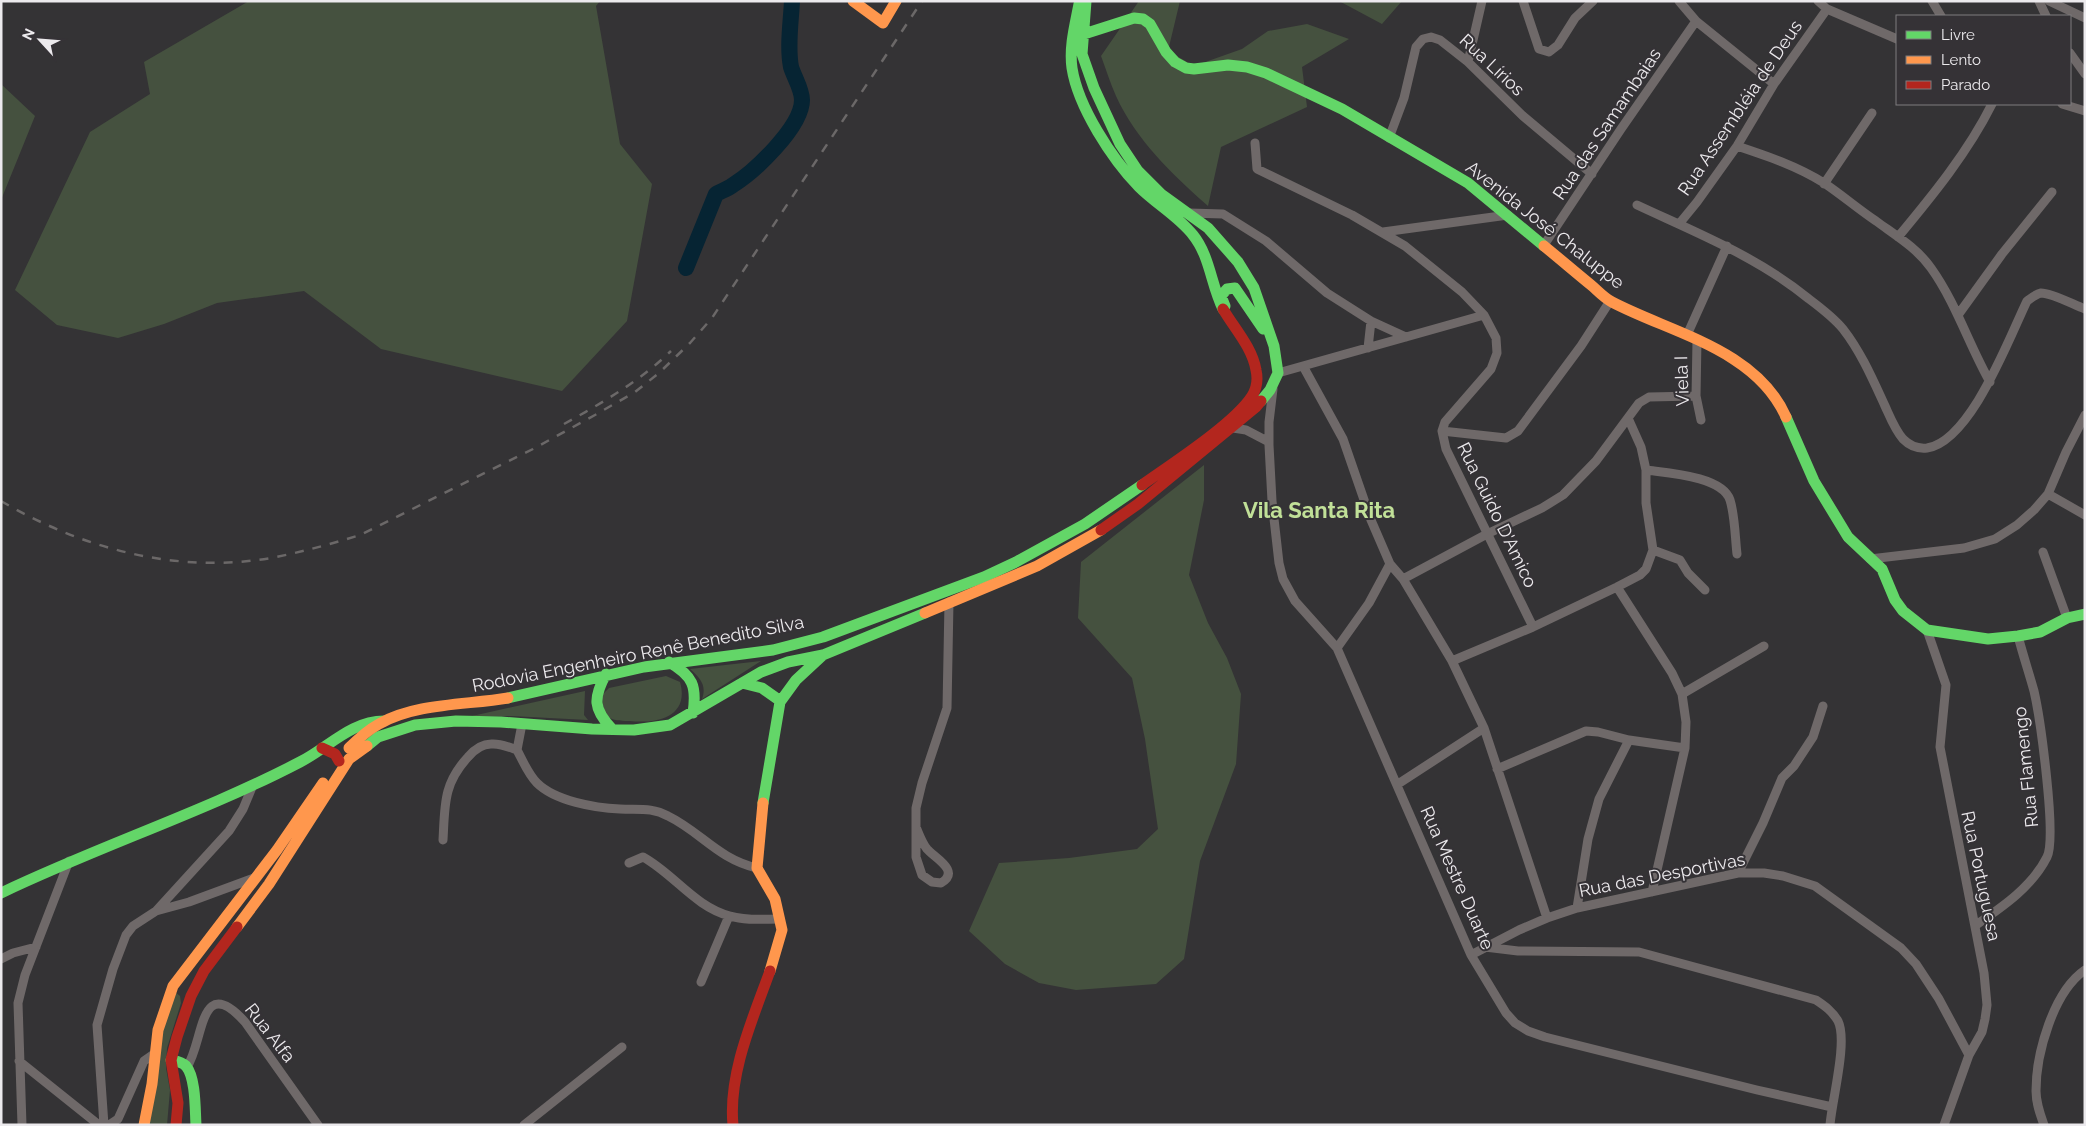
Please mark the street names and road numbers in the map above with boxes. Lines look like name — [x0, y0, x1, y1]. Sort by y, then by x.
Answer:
street label: Rua Assembléia de Deus — [1673, 16, 1806, 199]
street label: Rua Lírios — [1456, 29, 1529, 100]
street label: Rua das Samambaias — [1548, 44, 1665, 203]
street label: Avenida José Chaluppe — [1462, 156, 1629, 293]
street label: Viela I — [1670, 355, 1693, 407]
street label: Rua Guido D'Amico — [1453, 439, 1542, 591]
street label: Rodovia Engenheiro Renê Benedito Silva — [470, 611, 806, 696]
street label: Rua Flamengo — [2009, 705, 2042, 829]
street label: Rua Mestre Duarte — [1416, 803, 1499, 953]
street label: Rua Portuguesa — [1957, 809, 2006, 943]
street label: Rua das Desportivas — [1577, 848, 1747, 901]
street label: Rua Alfa — [241, 999, 300, 1066]

